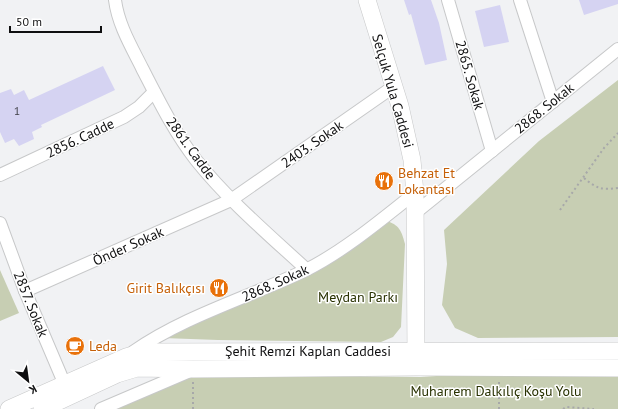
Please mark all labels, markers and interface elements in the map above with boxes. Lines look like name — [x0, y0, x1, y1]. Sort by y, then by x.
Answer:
scale bar — [10, 8, 101, 34]
text: 50 m — [16, 14, 42, 29]
street label: Selçuk Yula Caddesi — [368, 32, 418, 150]
street label: 2865. Sokak — [451, 38, 489, 112]
street label: 2868. Sokak — [511, 78, 578, 137]
house number: 1 — [14, 103, 20, 118]
street label: 2861. Cadde — [162, 113, 220, 183]
street label: 2856. Cadde — [43, 114, 117, 162]
street label: 2403. Sokak — [278, 116, 347, 172]
place label: Behzat Et Lokantası — [398, 164, 455, 198]
restaurant icon: Behzat Et Lokantası — [373, 170, 395, 192]
street label: Önder Sokak — [90, 222, 166, 270]
street label: 2868. Sokak — [239, 260, 312, 306]
street label: 2857. Sokak — [10, 268, 53, 340]
restaurant icon: Girit Balıkçısı — [208, 277, 230, 299]
place label: Girit Balıkçısı — [126, 279, 205, 297]
park label: Meydan Parkı — [318, 288, 398, 306]
cafe icon: Leda — [64, 335, 86, 357]
place label: Leda — [89, 337, 117, 355]
street label: Şehit Remzi Kaplan Caddesi — [225, 342, 391, 360]
north arrow — [8, 361, 48, 401]
text: K — [26, 382, 39, 398]
park label: Muharrem Dalkılıç Koşu Yolu — [410, 382, 582, 400]

